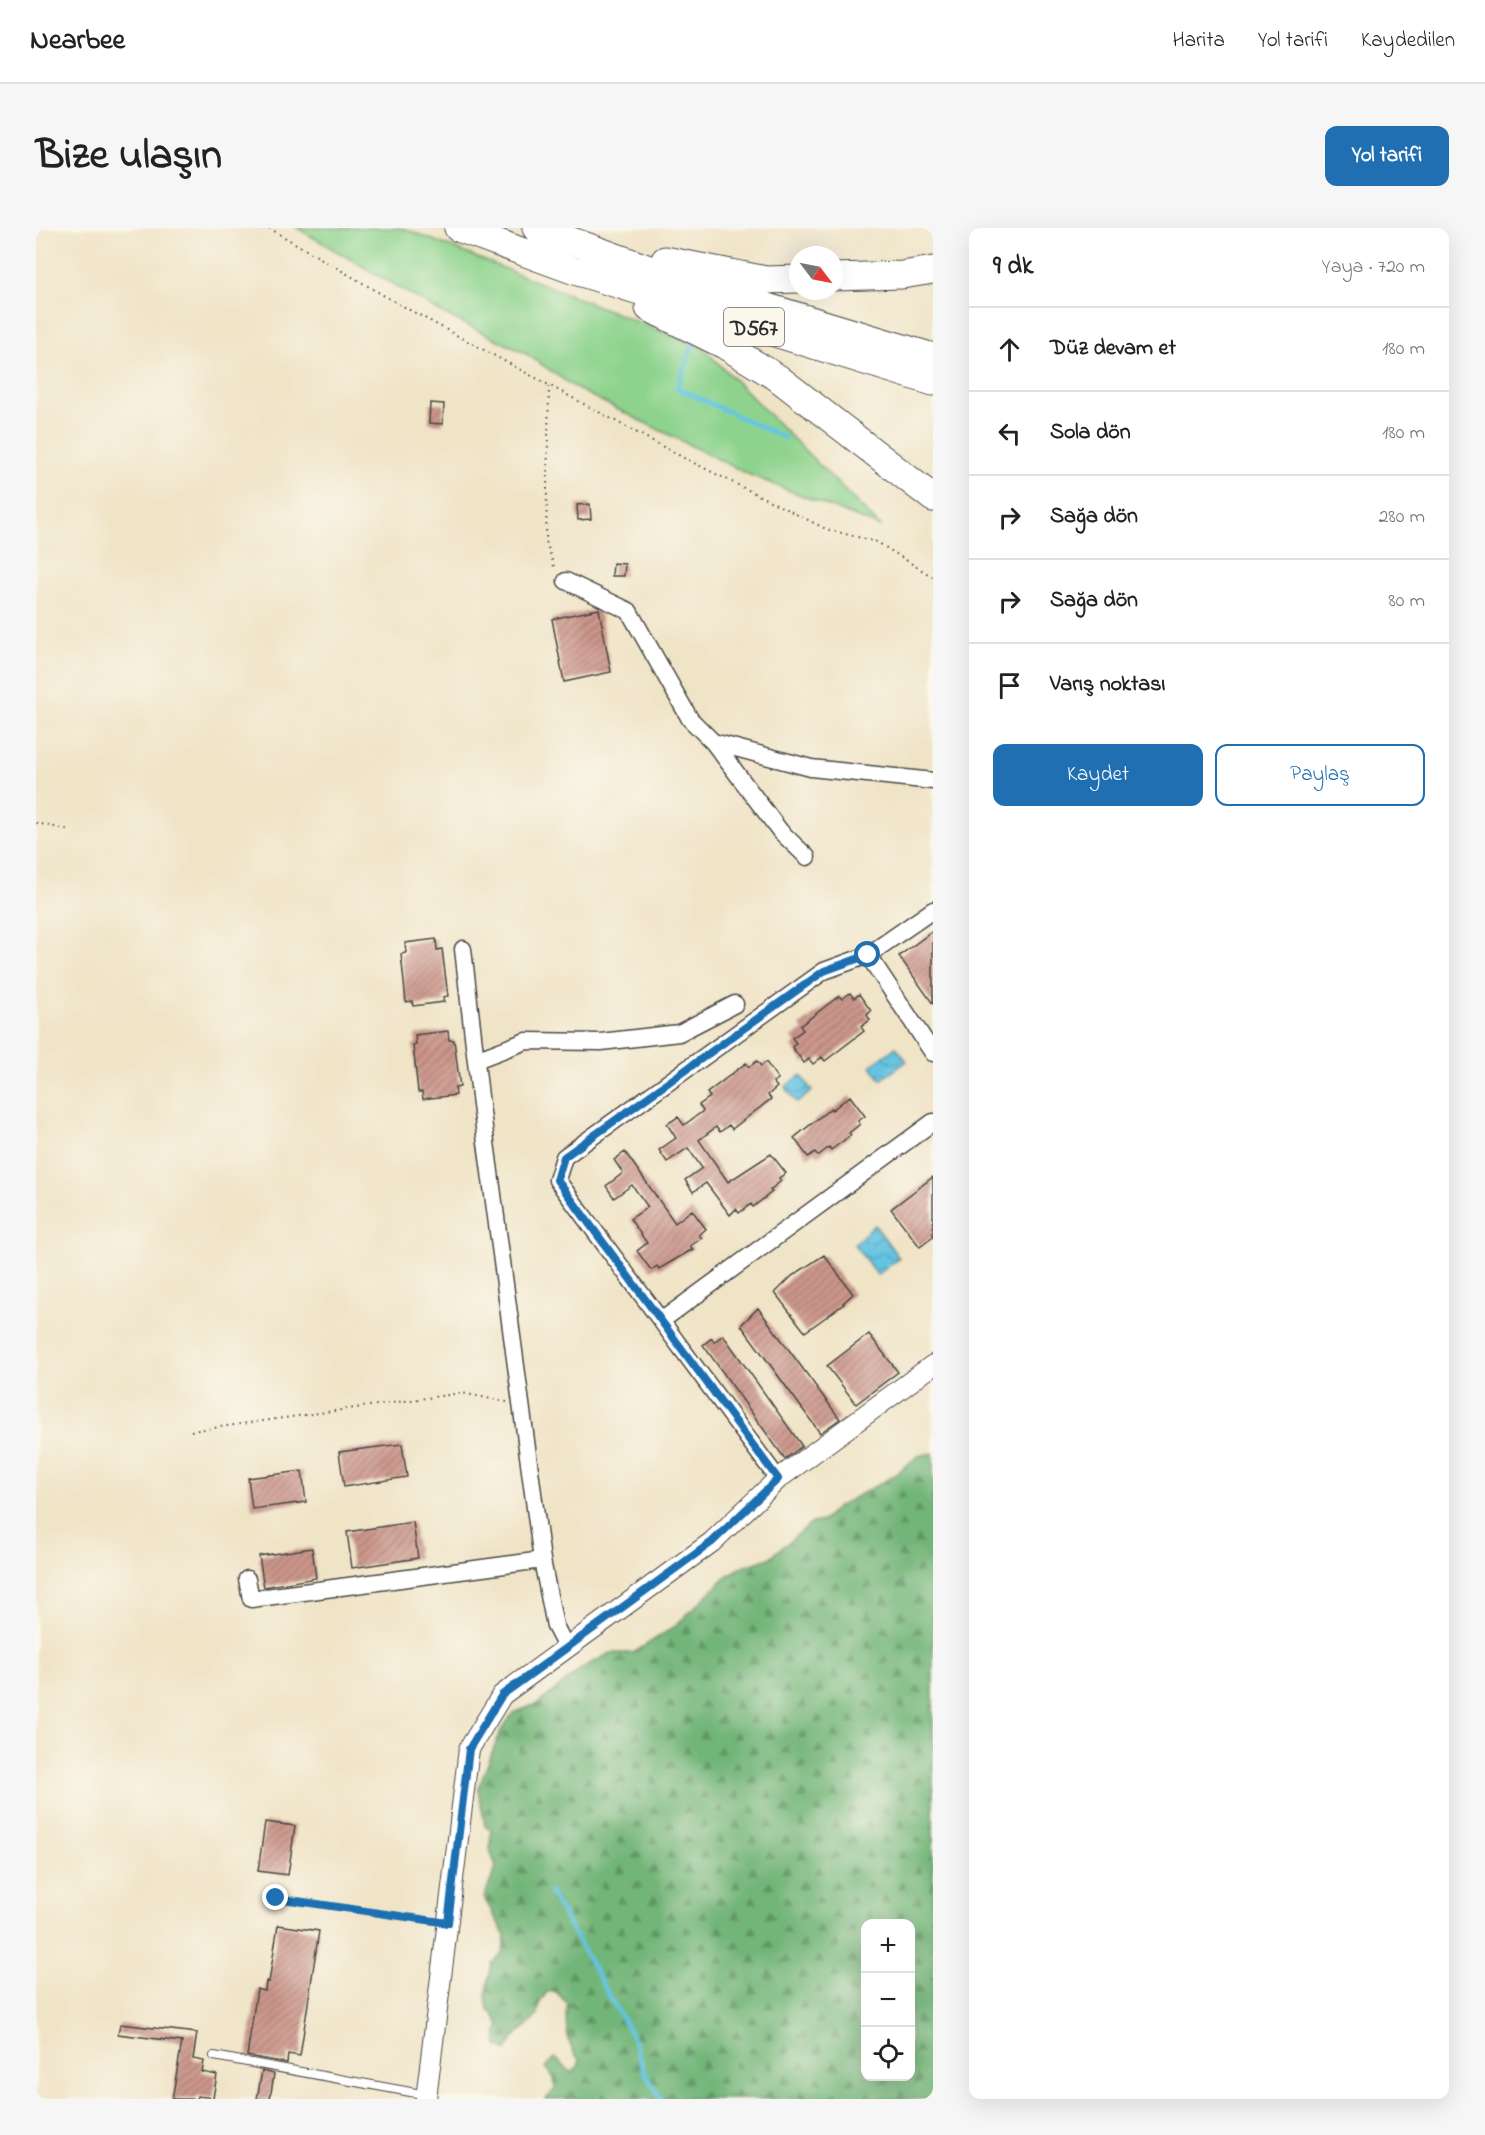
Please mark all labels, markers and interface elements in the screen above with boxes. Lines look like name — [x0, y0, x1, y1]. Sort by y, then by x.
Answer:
text: Nearbee — [30, 21, 125, 62]
text: Harita — [1173, 26, 1225, 56]
text: Yol tarifi — [1258, 26, 1328, 56]
text: Kaydedilen — [1361, 26, 1455, 56]
text: Bize ulaşın — [36, 126, 222, 187]
button: Yol tarifi — [1325, 126, 1449, 186]
north arrow — [789, 246, 843, 300]
text: 9 dk — [993, 248, 1033, 286]
text: Yaya · 720 m — [1322, 253, 1425, 282]
road number: D567 — [724, 308, 784, 346]
icon: ahead — [993, 333, 1026, 366]
text: Düz devam et — [1050, 333, 1176, 365]
text: 180 m — [1382, 335, 1425, 364]
icon: left — [993, 417, 1026, 450]
text: Sola dön — [1050, 417, 1131, 449]
text: 180 m — [1382, 419, 1425, 448]
icon: right — [993, 501, 1026, 534]
text: Sağa dön — [1050, 501, 1138, 533]
text: 280 m — [1378, 503, 1425, 532]
icon: right — [993, 585, 1026, 618]
text: Sağa dön — [1050, 585, 1138, 617]
text: 80 m — [1388, 587, 1425, 616]
icon: arrive — [993, 669, 1026, 702]
text: Varış noktası — [1050, 669, 1165, 701]
button: Kaydet — [993, 744, 1203, 806]
button: Paylaş — [1215, 744, 1425, 806]
route start — [854, 941, 880, 967]
route end — [262, 1884, 288, 1910]
map controls — [861, 1919, 915, 2081]
button: + — [861, 1919, 915, 1973]
button: − — [861, 1973, 915, 2027]
button: locate — [861, 2027, 915, 2081]

